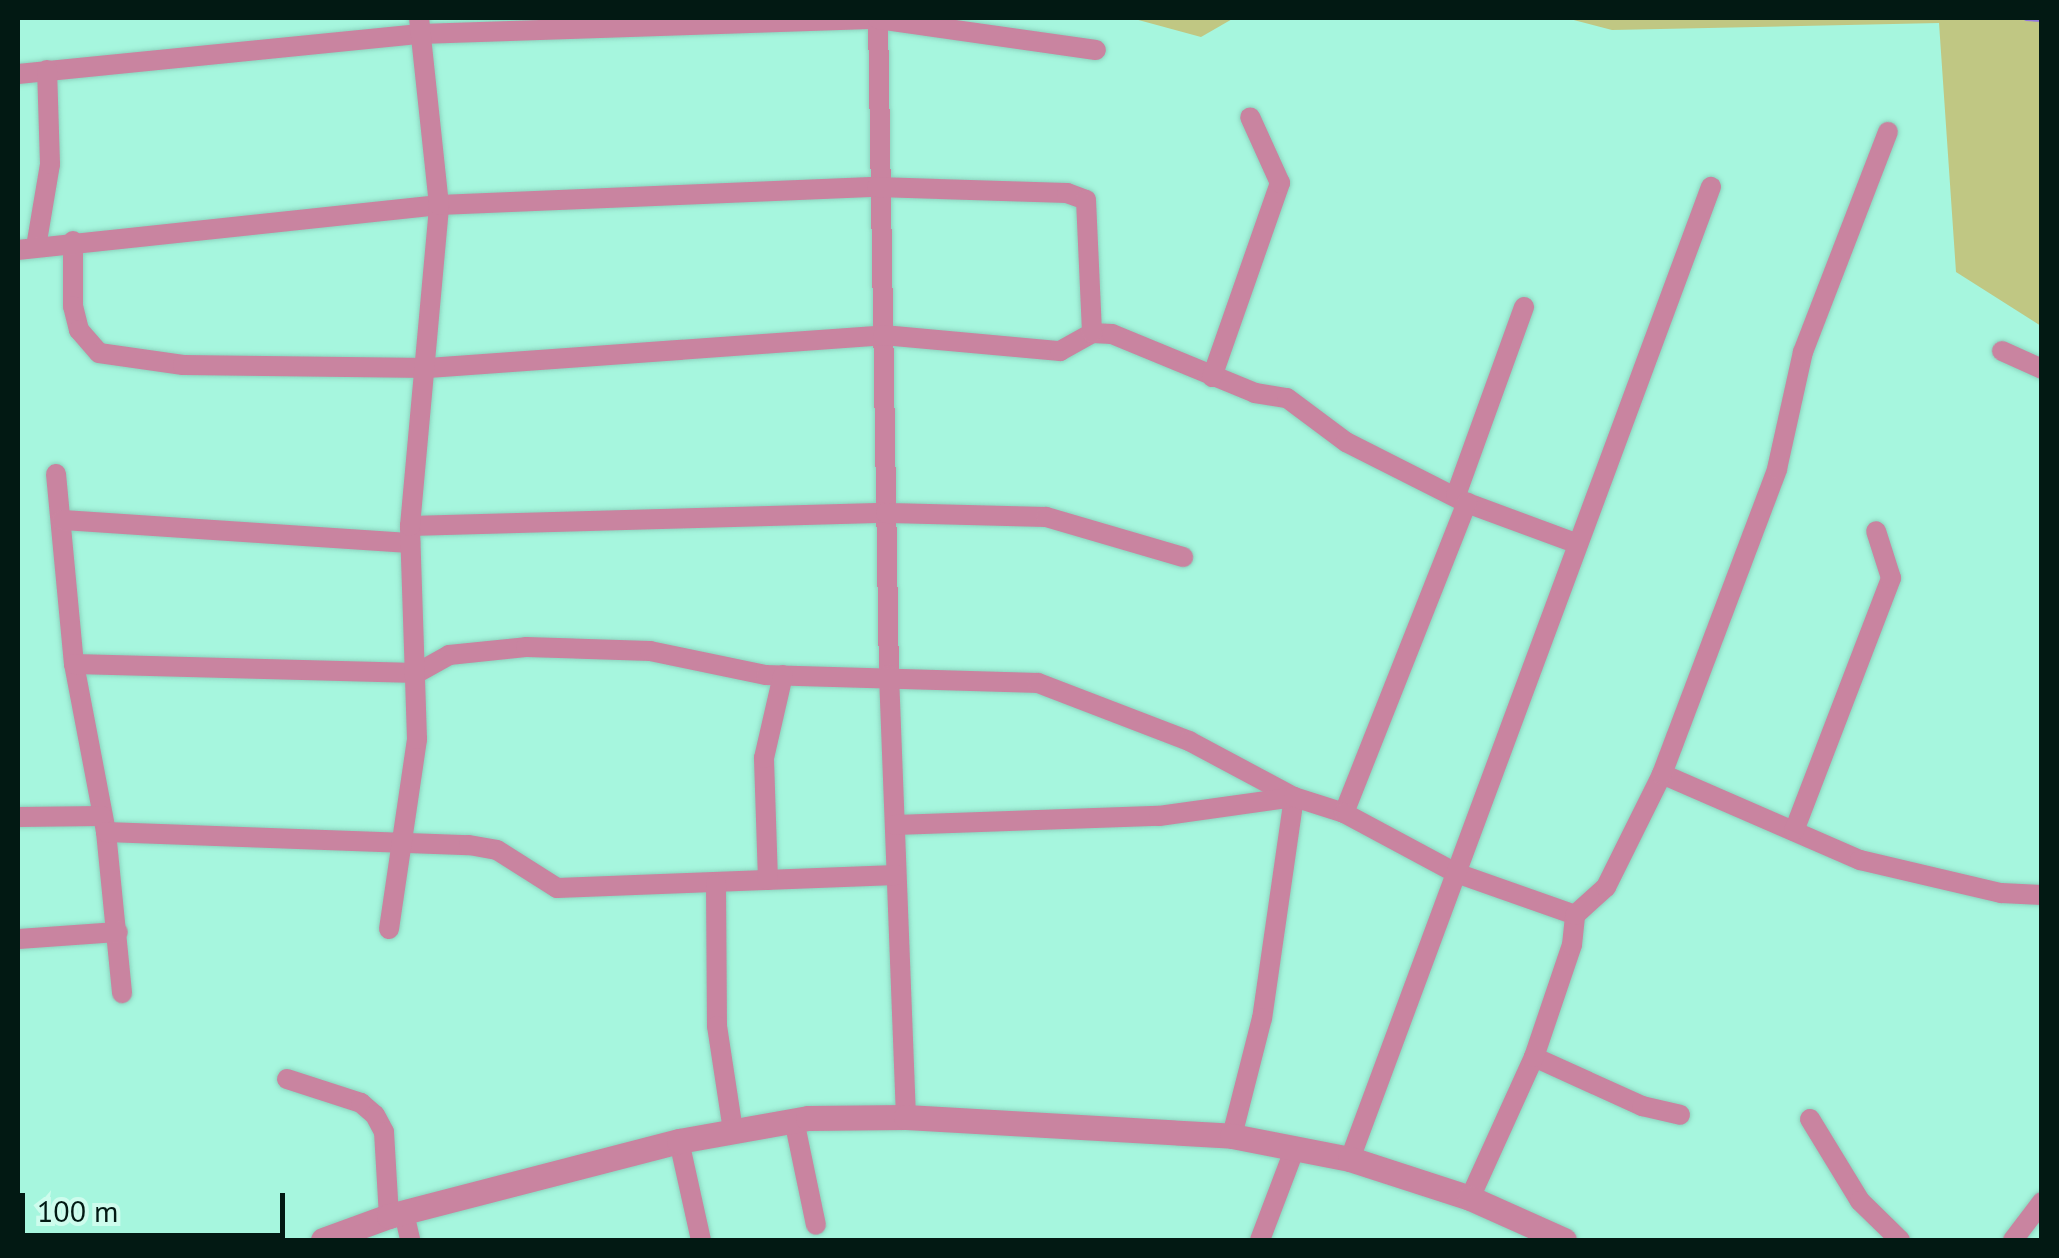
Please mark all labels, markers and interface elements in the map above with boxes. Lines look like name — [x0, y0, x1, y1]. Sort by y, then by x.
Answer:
scale bar — [25, 1173, 290, 1235]
text: 100 m — [37, 1191, 118, 1230]

